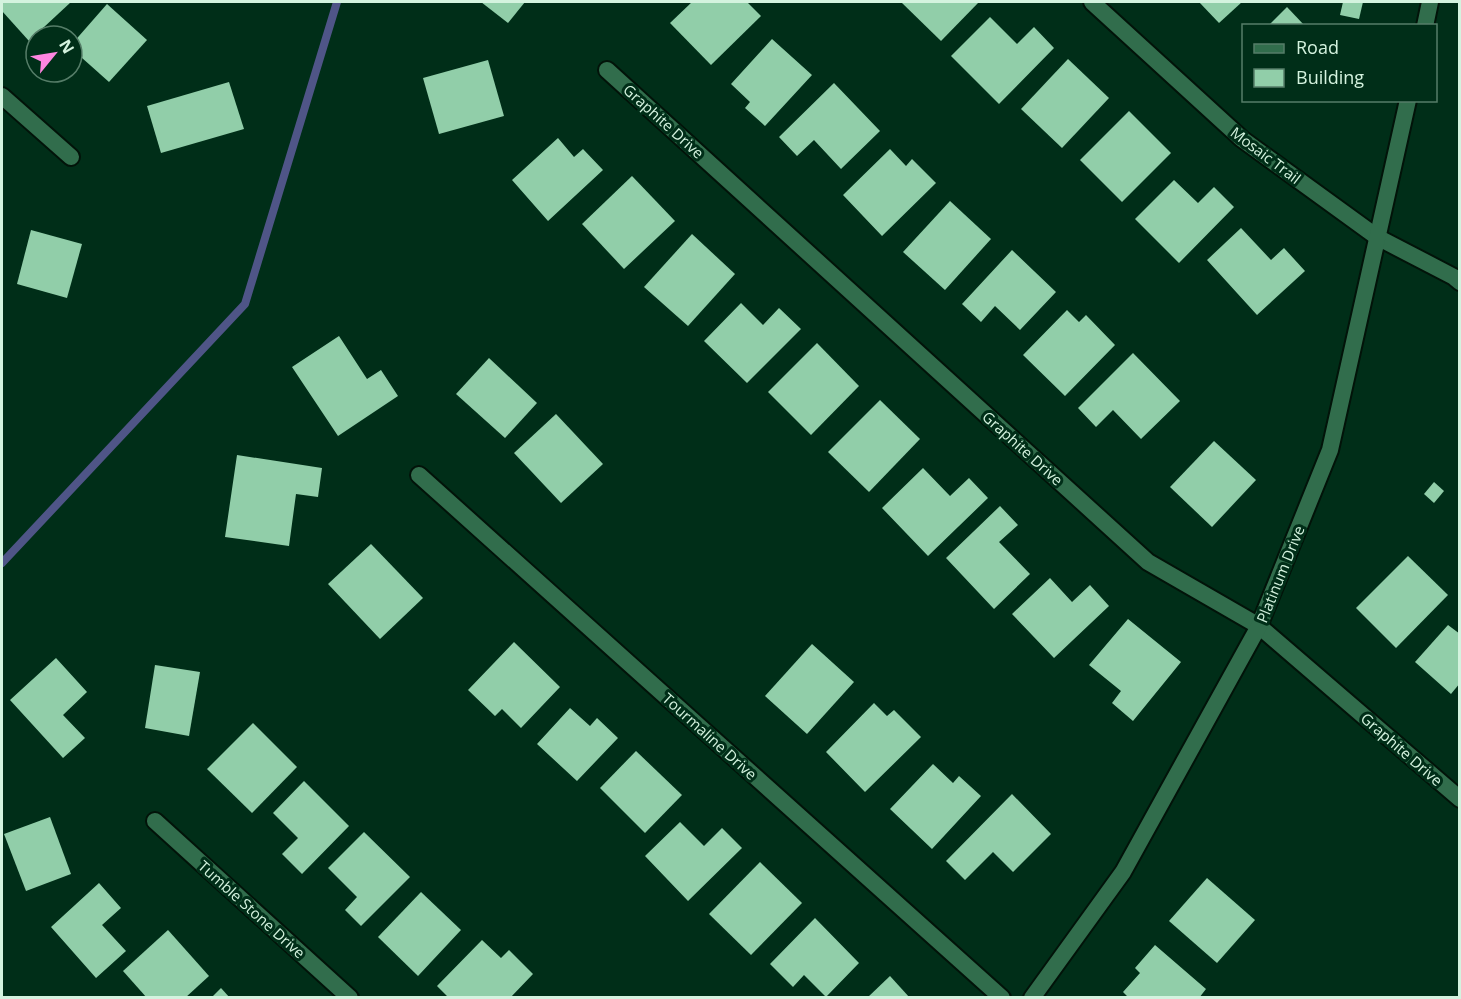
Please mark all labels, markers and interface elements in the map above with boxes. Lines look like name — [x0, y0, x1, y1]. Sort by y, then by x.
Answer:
north arrow — [24, 24, 84, 84]
legend — [1242, 24, 1437, 102]
text: N — [54, 35, 80, 58]
text: Road — [1296, 35, 1339, 59]
text: Building — [1296, 65, 1364, 89]
street label: Graphite Drive — [619, 79, 709, 163]
street label: Mosaic Trail — [1227, 122, 1305, 188]
street label: Graphite Drive — [978, 406, 1068, 490]
street label: Platinum Drive — [1251, 522, 1309, 626]
street label: Tourmaline Drive — [658, 688, 762, 784]
street label: Graphite Drive — [1357, 708, 1447, 790]
street label: Tumble Stone Drive — [194, 856, 310, 962]

